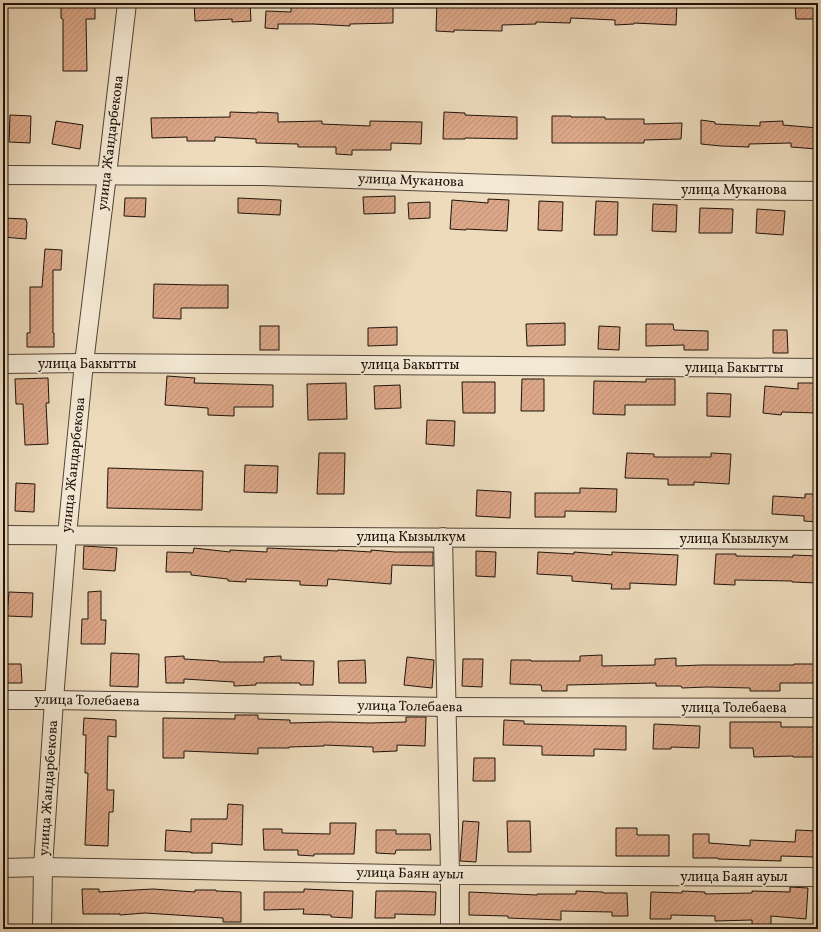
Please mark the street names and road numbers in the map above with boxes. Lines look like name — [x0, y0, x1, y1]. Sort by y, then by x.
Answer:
street label: улица Жандарбекова — [93, 74, 129, 212]
street label: улица Муканова — [358, 170, 464, 192]
street label: улица Муканова — [681, 181, 787, 200]
street label: улица Бакытты — [38, 355, 136, 374]
street label: улица Бакытты — [361, 356, 459, 375]
street label: улица Бакытты — [685, 359, 783, 378]
street label: улица Жандарбекова — [57, 396, 91, 534]
street label: улица Кызылкум — [356, 528, 466, 547]
street label: улица Кызылкум — [679, 530, 789, 549]
street label: улица Толебаева — [34, 691, 140, 711]
street label: улица Толебаева — [357, 697, 463, 717]
street label: улица Толебаева — [681, 699, 787, 718]
street label: улица Жандарбекова — [35, 719, 63, 857]
street label: улица Баян ауыл — [356, 864, 464, 884]
street label: улица Баян ауыл — [680, 868, 788, 887]

